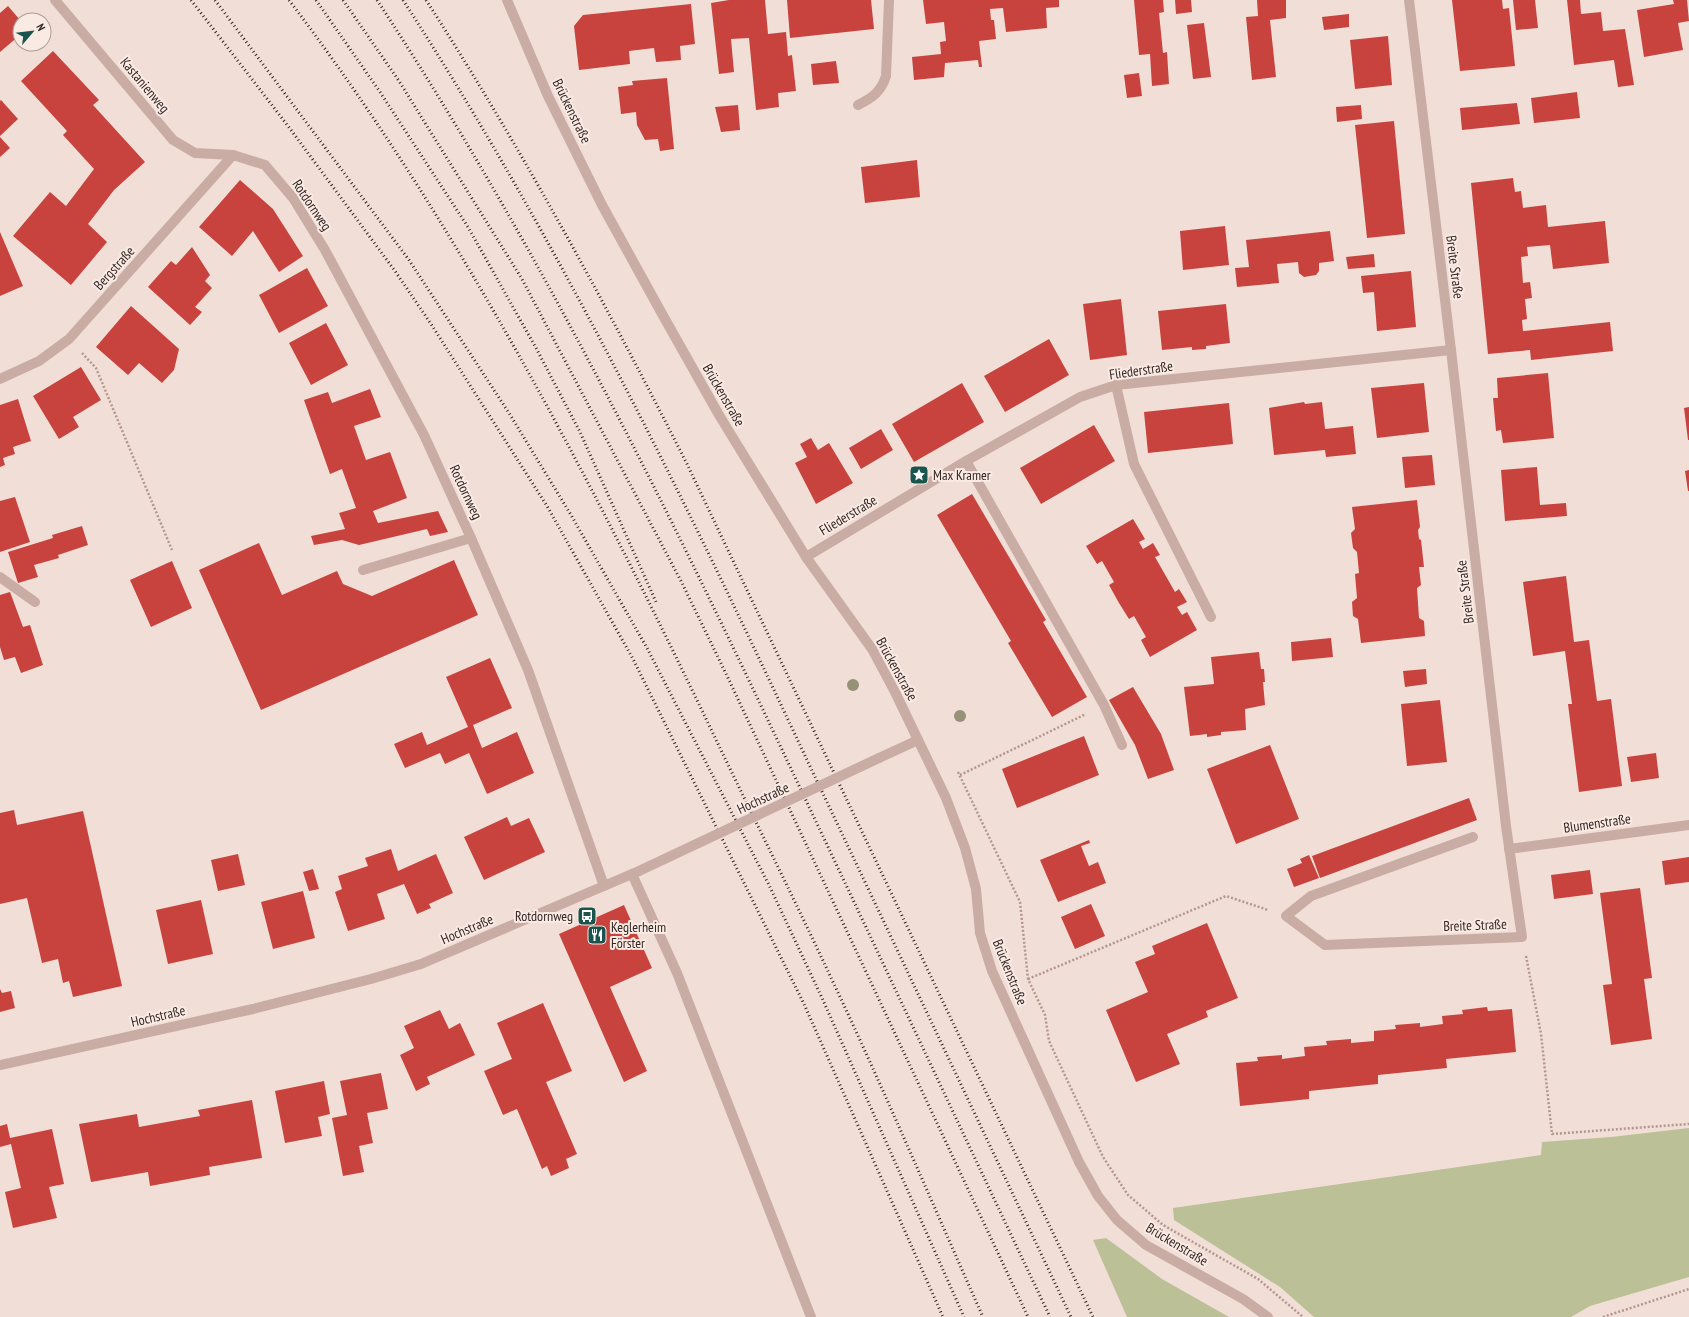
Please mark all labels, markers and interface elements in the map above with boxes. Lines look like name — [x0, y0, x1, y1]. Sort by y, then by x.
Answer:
north arrow — [12, 12, 52, 52]
text: N — [33, 21, 48, 33]
street label: Kastanienweg — [116, 53, 174, 117]
street label: Brückenstraße — [549, 76, 595, 146]
street label: Rotdornweg — [288, 176, 336, 234]
street label: Breite Straße — [1442, 234, 1468, 300]
street label: Bergstraße — [90, 242, 139, 294]
street label: Fliederstraße — [1108, 357, 1174, 383]
street label: Brückenstraße — [699, 360, 749, 430]
street label: Rotdornweg — [446, 462, 486, 522]
place icon: Max Kramer — [908, 464, 930, 486]
place label: Max Kramer — [933, 466, 991, 484]
street label: Fliederstraße — [816, 491, 880, 539]
street label: Breite Straße — [1452, 559, 1478, 625]
street label: Brückenstraße — [872, 634, 922, 704]
street label: Hochstraße — [734, 778, 792, 818]
street label: Blumenstraße — [1562, 809, 1632, 837]
bus stop icon: Rotdornweg — [576, 905, 598, 927]
place label: Rotdornweg — [515, 907, 573, 925]
street label: Hochstraße — [438, 910, 496, 948]
street label: Breite Straße — [1443, 915, 1507, 935]
place label: Keglerheim Förster — [611, 918, 666, 952]
restaurant icon: Keglerheim Förster — [586, 924, 608, 946]
street label: Brückenstraße — [989, 936, 1031, 1008]
street label: Hochstraße — [129, 1001, 187, 1031]
street label: Brückenstraße — [1143, 1218, 1212, 1270]

